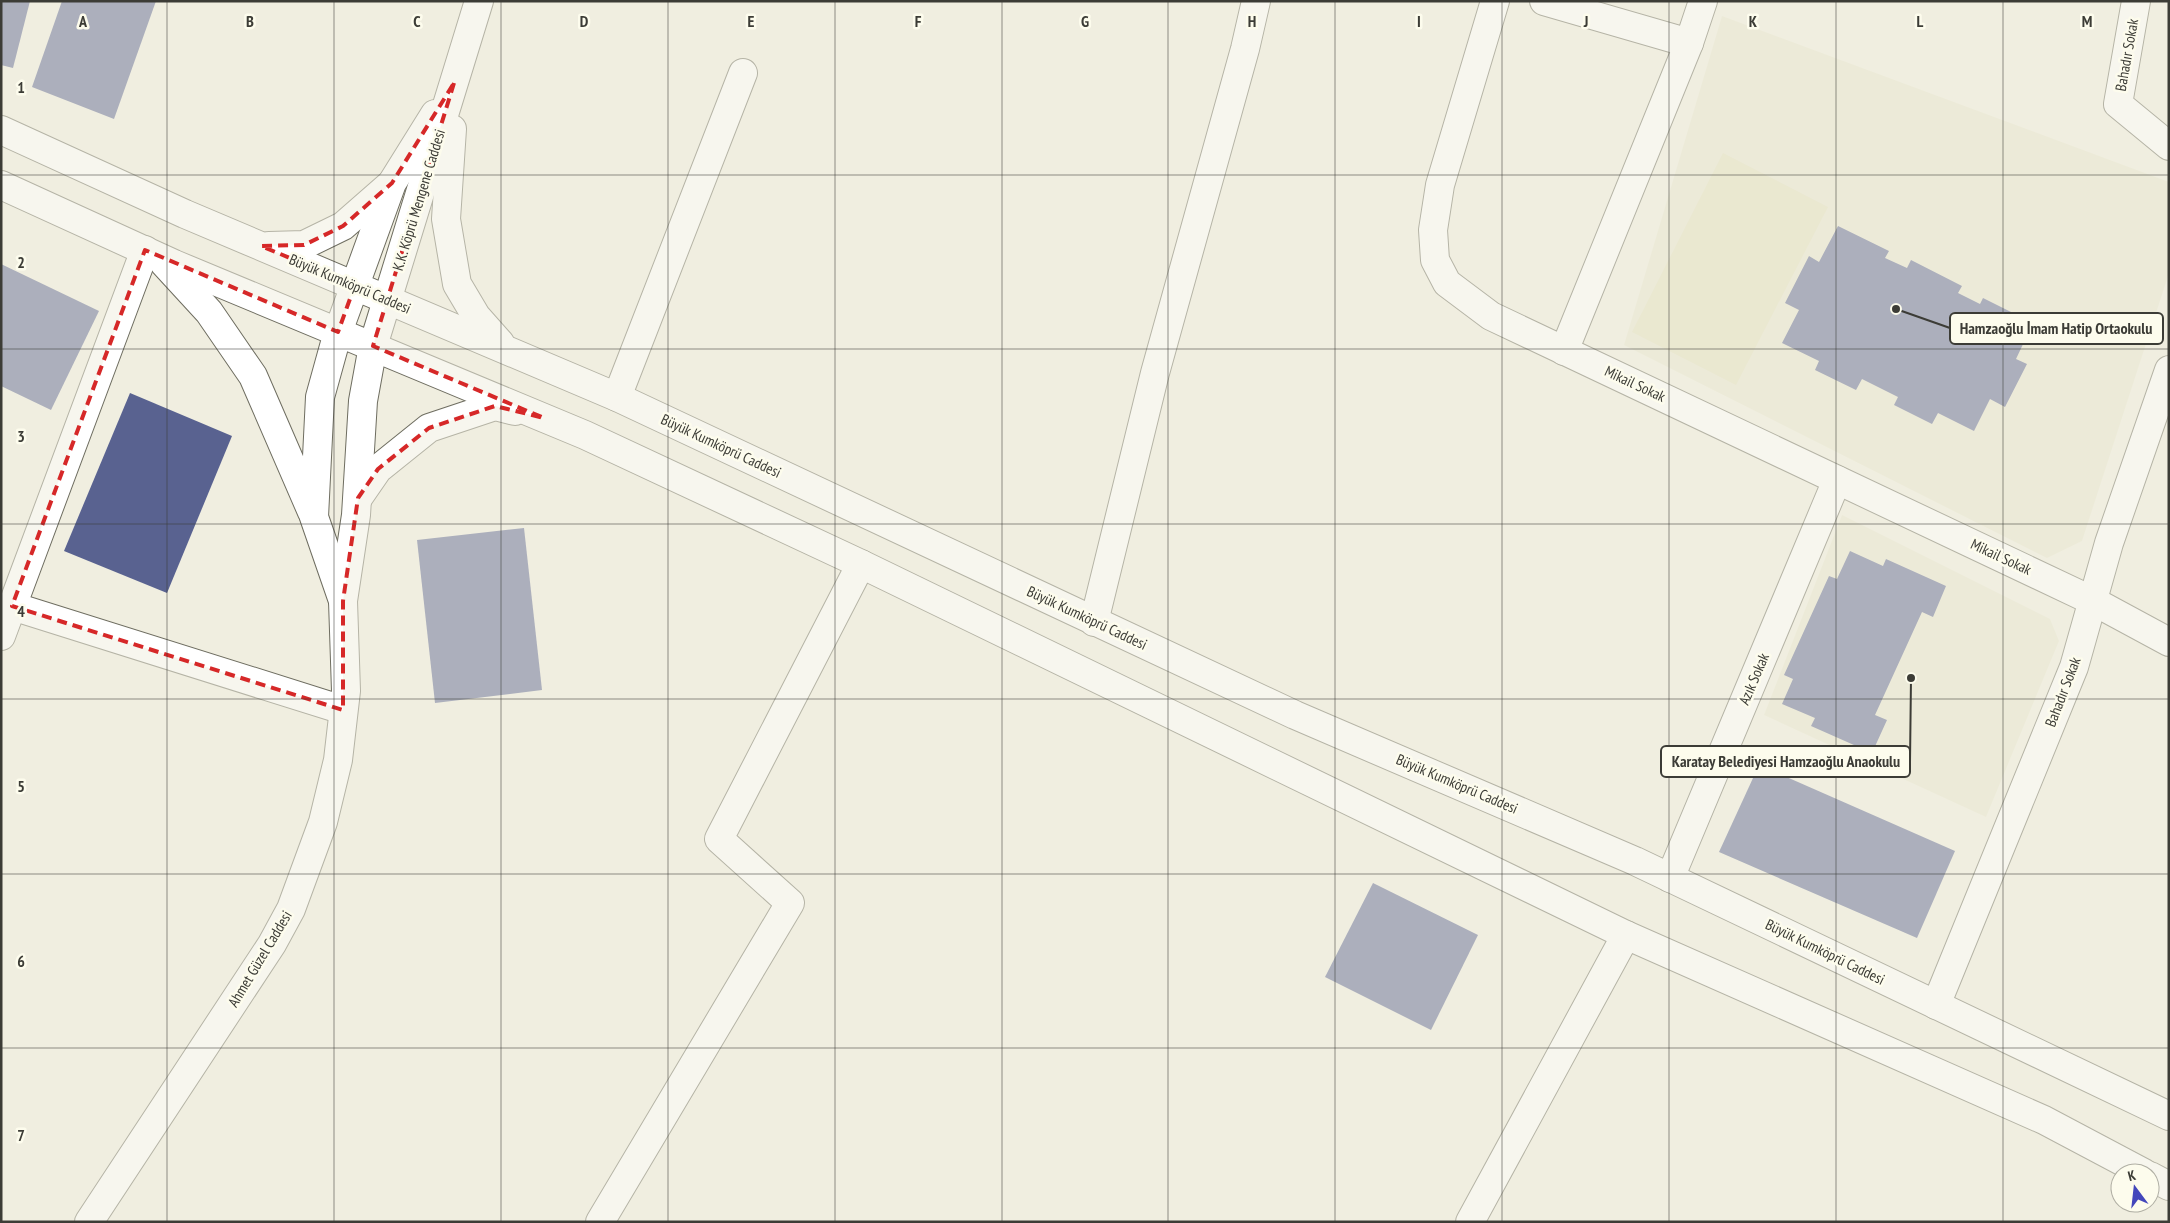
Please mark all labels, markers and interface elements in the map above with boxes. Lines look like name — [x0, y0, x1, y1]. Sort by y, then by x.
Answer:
text: A — [78, 11, 88, 31]
text: B — [246, 11, 254, 31]
text: C — [413, 11, 421, 31]
text: D — [580, 11, 589, 31]
text: E — [748, 11, 755, 31]
text: F — [915, 11, 922, 31]
text: G — [1081, 11, 1089, 31]
text: H — [1248, 11, 1256, 31]
text: I — [1417, 11, 1421, 31]
text: J — [1583, 11, 1588, 31]
text: K — [1749, 11, 1758, 31]
text: L — [1917, 11, 1924, 31]
text: M — [2082, 11, 2092, 31]
street label: Bahadır Sokak — [2111, 17, 2142, 93]
text: 1 — [17, 77, 25, 97]
street label: K.K. Köprü Mengene Caddesi — [388, 127, 449, 273]
street label: Büyük Kumköprü Caddesi — [286, 249, 414, 318]
text: 2 — [17, 252, 25, 272]
callout: Hamzaoğlu İmam Hatip Ortaokulu — [1950, 313, 2163, 344]
text: Hamzaoğlu İmam Hatip Ortaokulu — [1960, 318, 2152, 338]
street label: Mikail Sokak — [1602, 361, 1669, 406]
street label: Büyük Kumköprü Caddesi — [658, 409, 784, 482]
text: 3 — [17, 426, 25, 446]
street label: Mikail Sokak — [1968, 534, 2035, 579]
street label: Büyük Kumköprü Caddesi — [1024, 581, 1150, 654]
text: 4 — [17, 601, 25, 621]
street label: Azık Sokak — [1734, 650, 1773, 708]
street label: Bahadır Sokak — [2041, 654, 2085, 729]
callout: Karatay Belediyesi Hamzaoğlu Anaokulu — [1661, 746, 1910, 777]
street label: Büyük Kumköprü Caddesi — [1393, 749, 1521, 818]
text: Karatay Belediyesi Hamzaoğlu Anaokulu — [1672, 751, 1900, 771]
text: 5 — [17, 776, 25, 796]
street label: Ahmet Güzel Caddesi — [223, 907, 296, 1010]
street label: Büyük Kumköprü Caddesi — [1762, 914, 1888, 989]
text: 6 — [17, 951, 25, 971]
text: 7 — [17, 1125, 25, 1145]
north arrow — [2110, 1163, 2160, 1213]
text: K — [2126, 1166, 2138, 1185]

